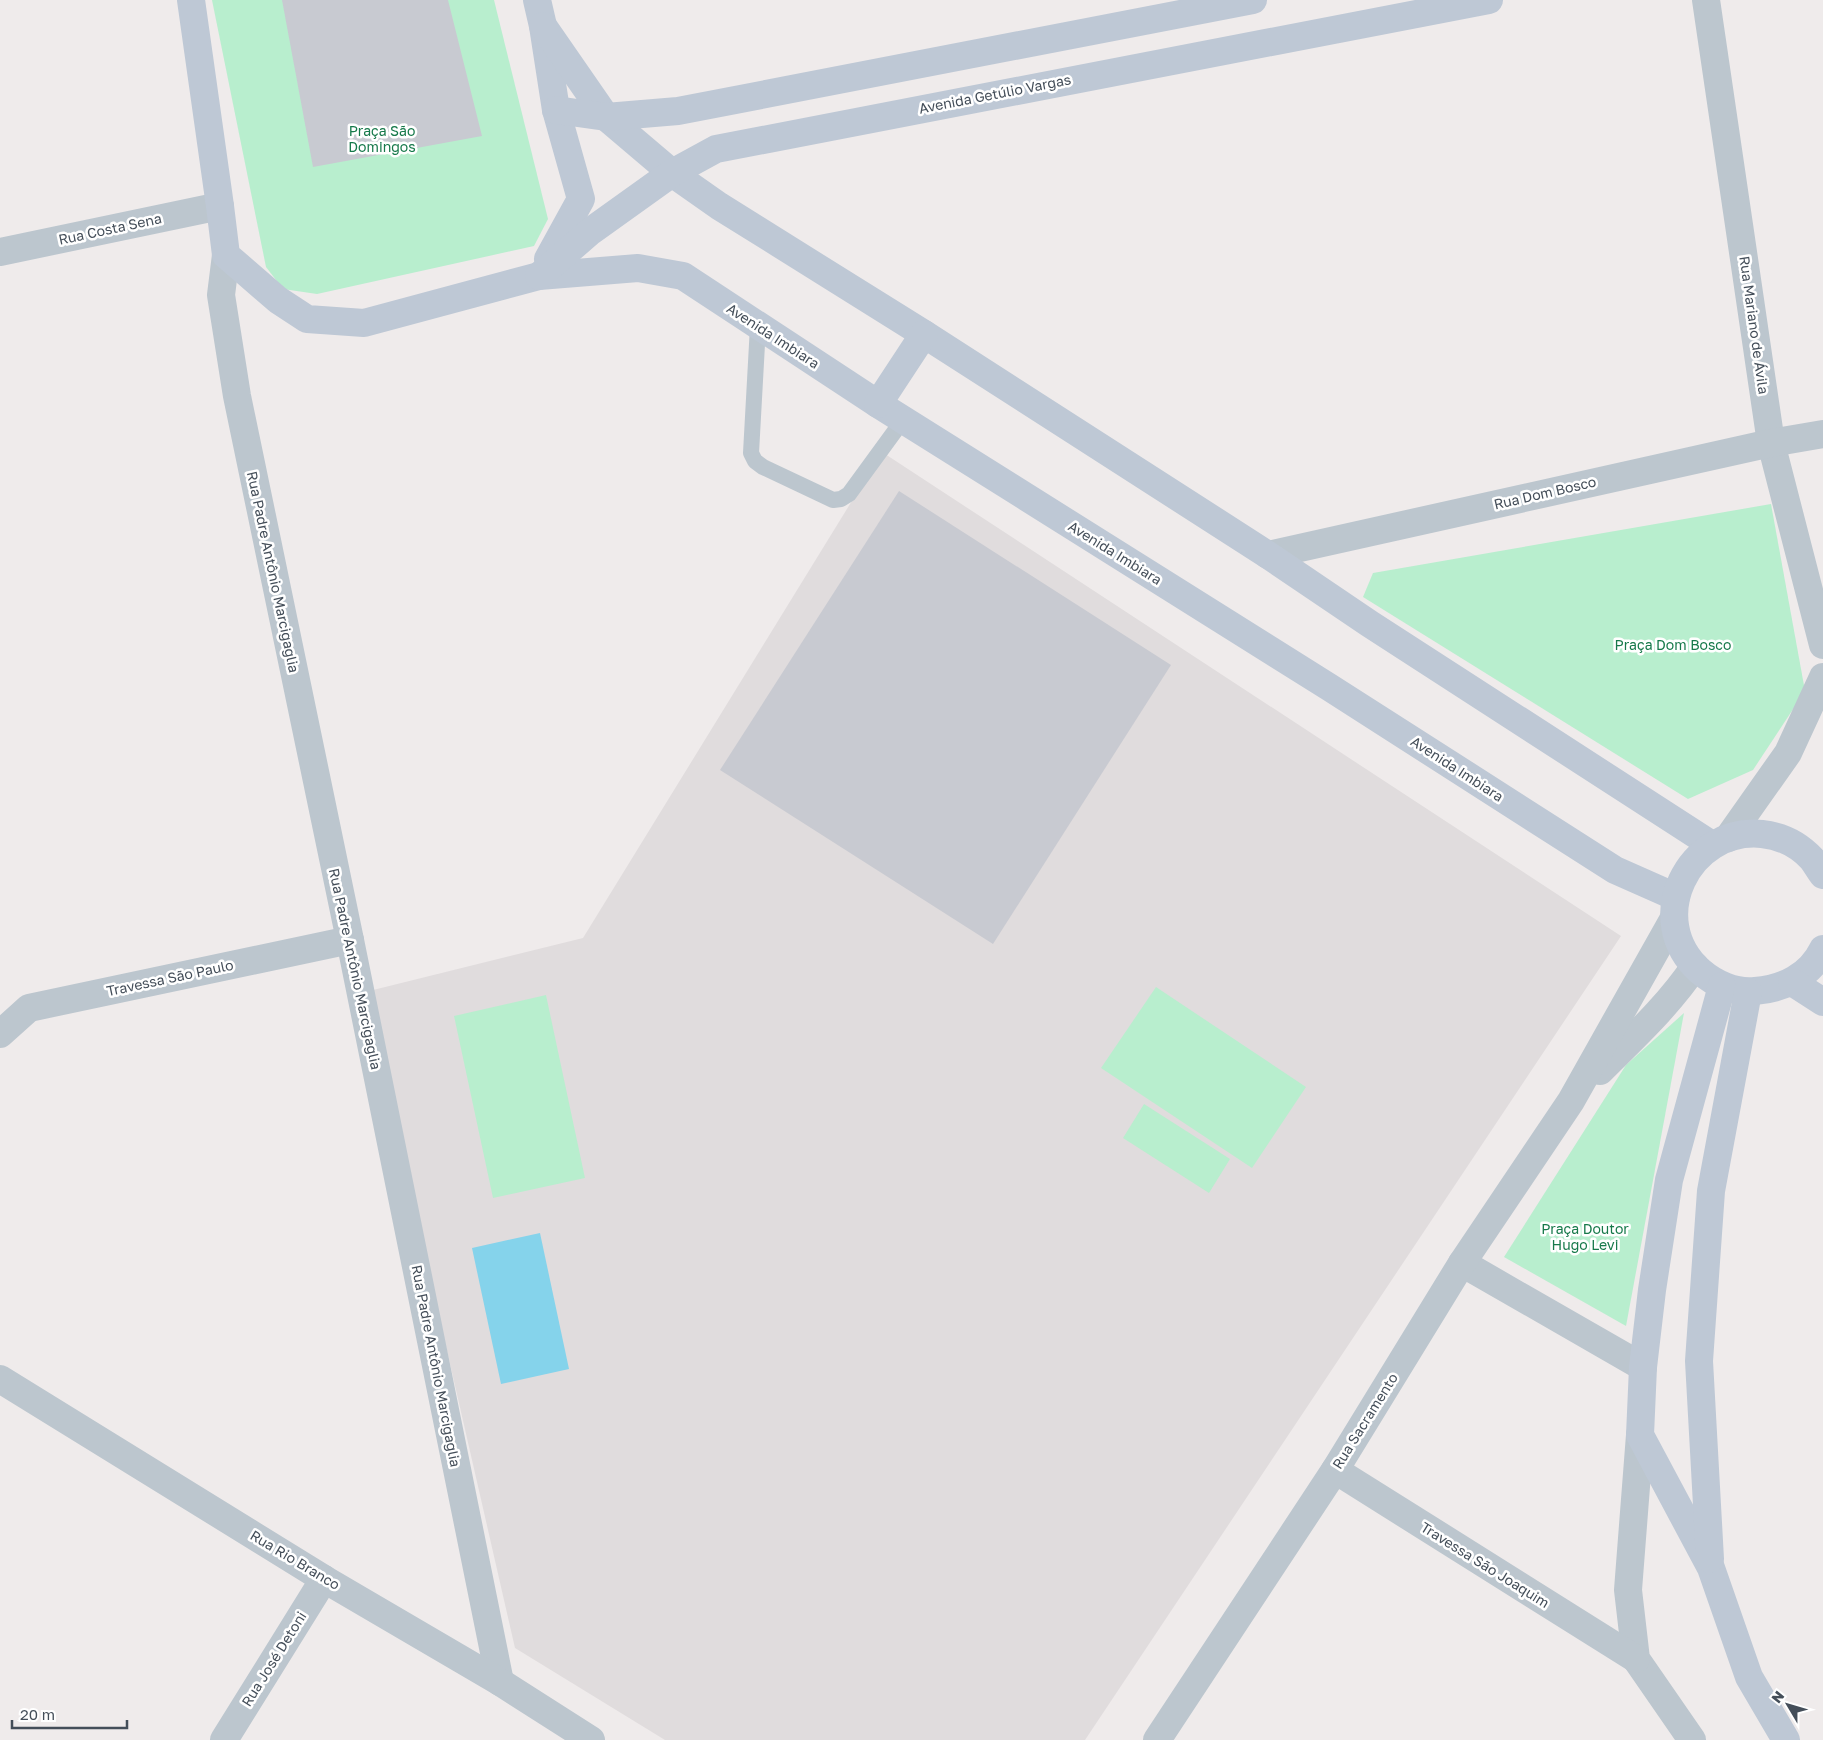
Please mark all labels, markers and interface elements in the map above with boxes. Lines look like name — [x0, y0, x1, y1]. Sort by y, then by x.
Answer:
street label: Avenida Getúlio Vargas — [917, 70, 1072, 117]
park label: Praça São Domingos — [348, 122, 416, 155]
street label: Rua Costa Sena — [57, 209, 163, 248]
street label: Rua Mariano de Ávila — [1736, 255, 1773, 395]
street label: Avenida Imbiara — [724, 299, 823, 372]
street label: Rua Padre Antônio Marcigaglia — [244, 470, 303, 674]
street label: Rua Dom Bosco — [1492, 472, 1598, 513]
street label: Avenida Imbiara — [1065, 517, 1165, 588]
park label: Praça Dom Bosco — [1615, 636, 1731, 653]
street label: Avenida Imbiara — [1408, 732, 1507, 805]
street label: Rua Padre Antônio Marcigaglia — [326, 867, 385, 1071]
street label: Travessa São Paulo — [105, 956, 235, 999]
park label: Praça Doutor Hugo Levi — [1541, 1220, 1629, 1253]
street label: Rua Padre Antônio Marcigaglia — [409, 1263, 464, 1468]
street label: Rua Sacramento — [1328, 1370, 1401, 1472]
street label: Travessa São Joaquim — [1418, 1518, 1553, 1611]
street label: Rua Rio Branco — [247, 1526, 343, 1593]
street label: Rua José Detoni — [238, 1608, 310, 1709]
north arrow — [1763, 1680, 1813, 1730]
text: N — [1767, 1687, 1787, 1706]
scale bar — [12, 1698, 128, 1730]
text: 20 m — [20, 1705, 55, 1723]

